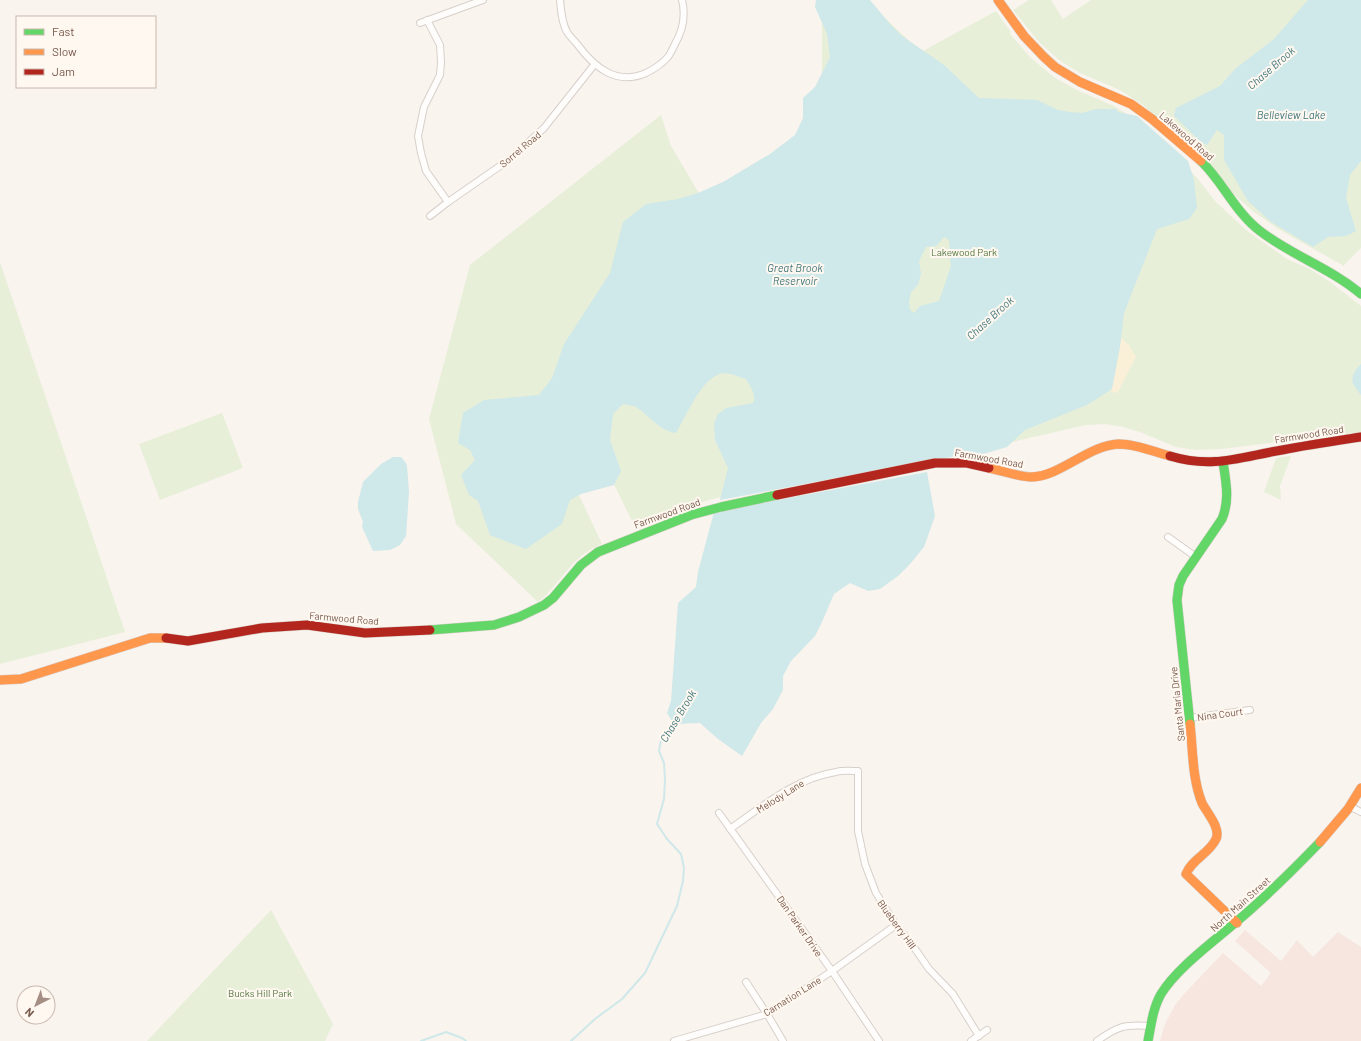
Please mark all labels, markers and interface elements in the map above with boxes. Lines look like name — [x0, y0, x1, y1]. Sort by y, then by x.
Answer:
legend — [16, 16, 156, 88]
text: Fast — [52, 24, 75, 38]
water label: Chase Brook — [1244, 43, 1298, 92]
text: Slow — [52, 44, 77, 58]
text: Jam — [52, 64, 75, 78]
water label: Belleview Lake — [1257, 108, 1326, 121]
street label: Lakewood Road — [1157, 109, 1217, 163]
street label: Sorrel Road — [497, 128, 543, 170]
park label: Lakewood Park — [931, 246, 997, 258]
water label: Great Brook Reservoir — [767, 261, 823, 287]
water label: Chase Brook — [964, 293, 1016, 342]
street label: Farmwood Road — [1274, 423, 1344, 445]
street label: Farmwood Road — [954, 446, 1024, 470]
street label: Farmwood Road — [632, 495, 702, 531]
street label: Farmwood Road — [309, 609, 379, 627]
street label: Santa Maria Drive — [1167, 666, 1187, 742]
water label: Chase Brook — [657, 687, 699, 744]
street label: Nina Court — [1196, 705, 1244, 723]
street label: Melody Lane — [754, 777, 806, 815]
street label: North Main Street — [1208, 874, 1273, 934]
street label: Dan Parker Drive — [775, 893, 825, 959]
street label: Blueberry Hill — [875, 897, 919, 951]
street label: Carnation Lane — [761, 974, 823, 1018]
north arrow — [16, 985, 56, 1025]
park label: Bucks Hill Park — [228, 987, 292, 999]
text: N — [22, 1006, 36, 1020]

